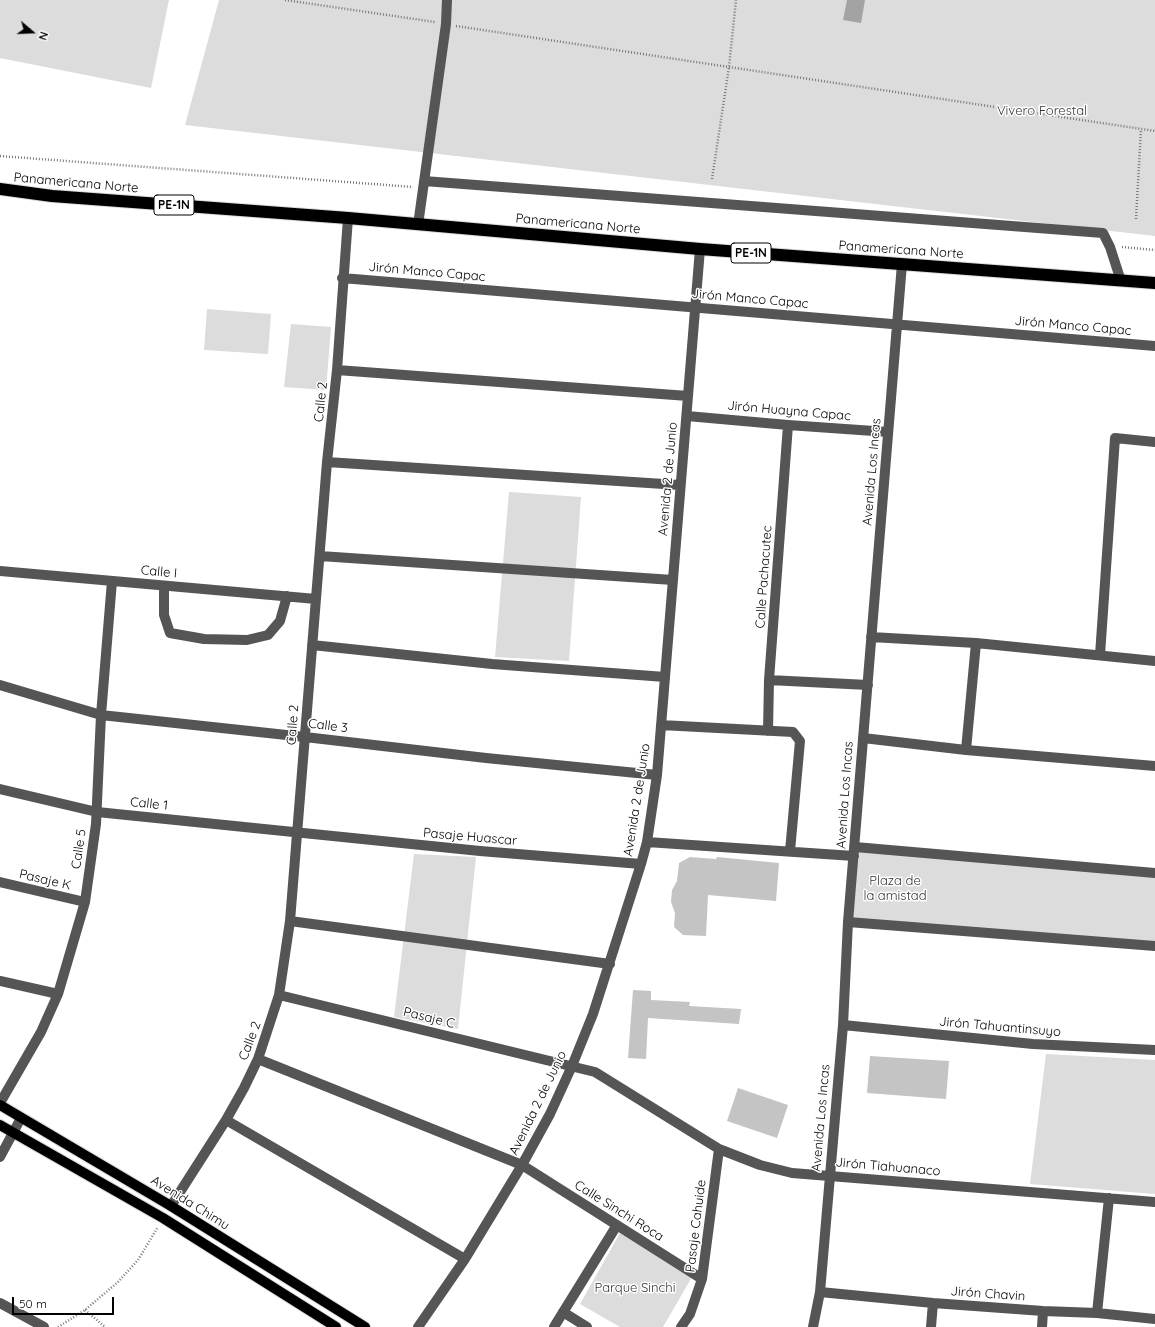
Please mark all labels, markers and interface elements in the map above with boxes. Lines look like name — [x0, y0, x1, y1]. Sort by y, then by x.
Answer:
north arrow — [12, 12, 52, 52]
text: N — [35, 30, 51, 42]
park label: Vivero Forestal — [997, 103, 1087, 119]
street label: Panamericana Norte — [13, 170, 139, 196]
road number: PE-1N — [154, 195, 194, 215]
street label: Panamericana Norte — [515, 211, 641, 237]
street label: Panamericana Norte — [838, 238, 964, 262]
road number: PE-1N — [731, 243, 771, 263]
street label: Jirón Manco Capac — [368, 259, 486, 285]
street label: Jirón Manco Capac — [691, 286, 809, 312]
street label: Jirón Manco Capac — [1014, 313, 1132, 339]
street label: Calle 2 — [311, 381, 331, 423]
street label: Jirón Huayna Capac — [727, 398, 851, 424]
street label: Avenida Los Incas — [860, 418, 884, 526]
street label: Avenida 2 de Junio — [655, 421, 681, 537]
street label: Calle Pachacutec — [753, 525, 775, 629]
street label: Calle I — [140, 563, 178, 581]
street label: Calle 2 — [284, 704, 302, 746]
street label: Calle 3 — [307, 716, 349, 736]
street label: Avenida Los Incas — [833, 741, 857, 849]
street label: Avenida 2 de Junio — [620, 742, 654, 858]
street label: Calle 1 — [129, 794, 169, 814]
street label: Pasaje Huascar — [422, 825, 518, 849]
street label: Calle 5 — [68, 828, 90, 870]
street label: Pasaje K — [18, 866, 72, 894]
park label: Plaza de la amistad — [863, 873, 927, 904]
street label: Pasaje C — [402, 1004, 456, 1032]
street label: Jirón Tahuantinsuyo — [938, 1014, 1062, 1040]
street label: Calle 2 — [235, 1019, 265, 1063]
street label: Avenida 2 de Junio — [506, 1048, 570, 1158]
street label: Avenida Los Incas — [809, 1064, 833, 1172]
street label: Jirón Tiahuanaco — [835, 1155, 941, 1179]
street label: Avenida Chimu — [148, 1173, 232, 1233]
street label: Calle Sinchi Roca — [572, 1177, 666, 1245]
street label: Pasaje Cahuide — [683, 1179, 709, 1273]
park label: Parque Sinchi — [595, 1280, 675, 1296]
street label: Jirón Chavin — [950, 1284, 1026, 1304]
scale bar — [14, 1289, 116, 1315]
text: 50 m — [19, 1296, 47, 1311]

